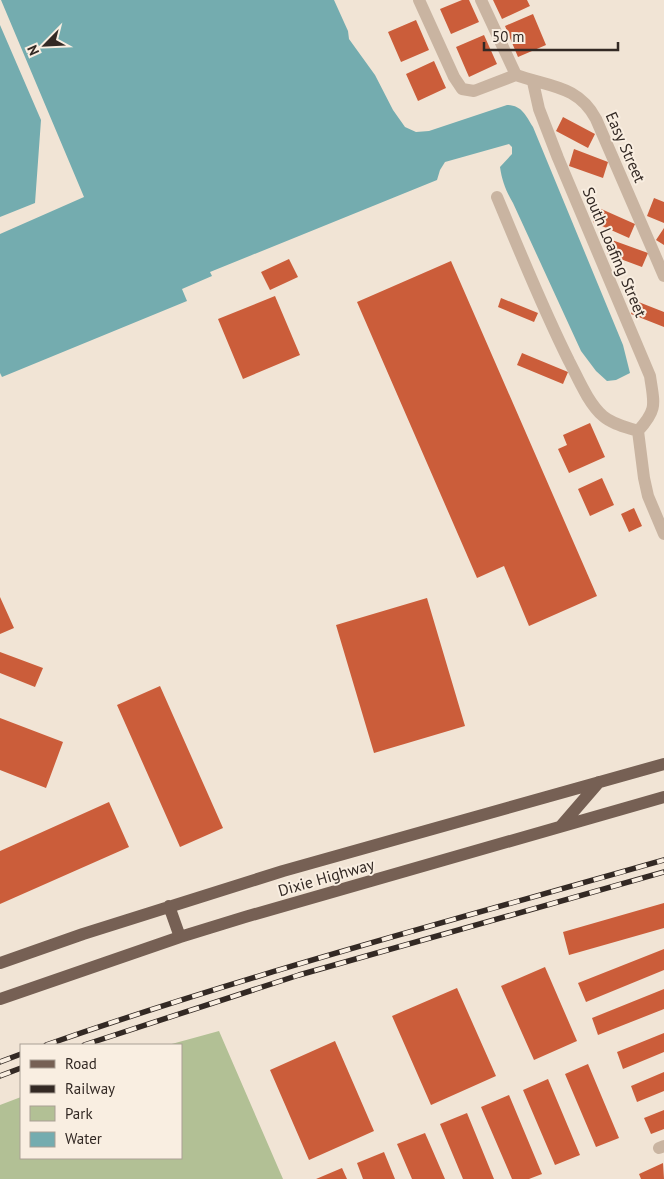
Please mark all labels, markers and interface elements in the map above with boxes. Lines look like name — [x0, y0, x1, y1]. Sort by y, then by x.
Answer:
north arrow — [20, 20, 70, 70]
scale bar — [484, 20, 618, 52]
text: 50 m — [492, 27, 525, 46]
text: N — [23, 42, 43, 58]
street label: Easy Street — [602, 109, 651, 186]
street label: South Loafing Street — [579, 184, 652, 320]
street label: Dixie Highway — [276, 854, 377, 900]
legend — [20, 1044, 182, 1159]
text: Road — [65, 1054, 97, 1073]
text: Railway — [65, 1079, 115, 1098]
text: Park — [65, 1104, 93, 1123]
text: Water — [65, 1129, 102, 1148]

